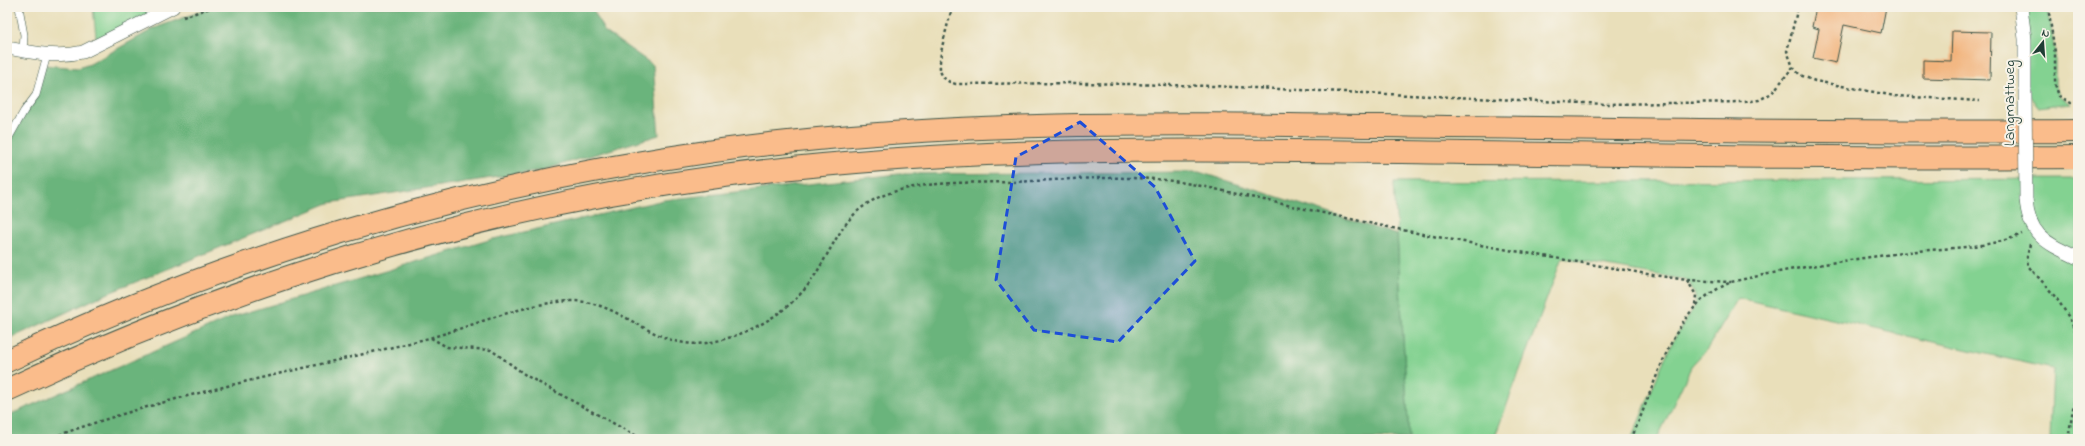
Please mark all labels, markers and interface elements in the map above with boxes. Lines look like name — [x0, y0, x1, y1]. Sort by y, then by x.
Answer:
north arrow — [2023, 22, 2063, 62]
text: N — [2040, 25, 2052, 42]
street label: Langmattweg — [1998, 60, 2022, 146]

